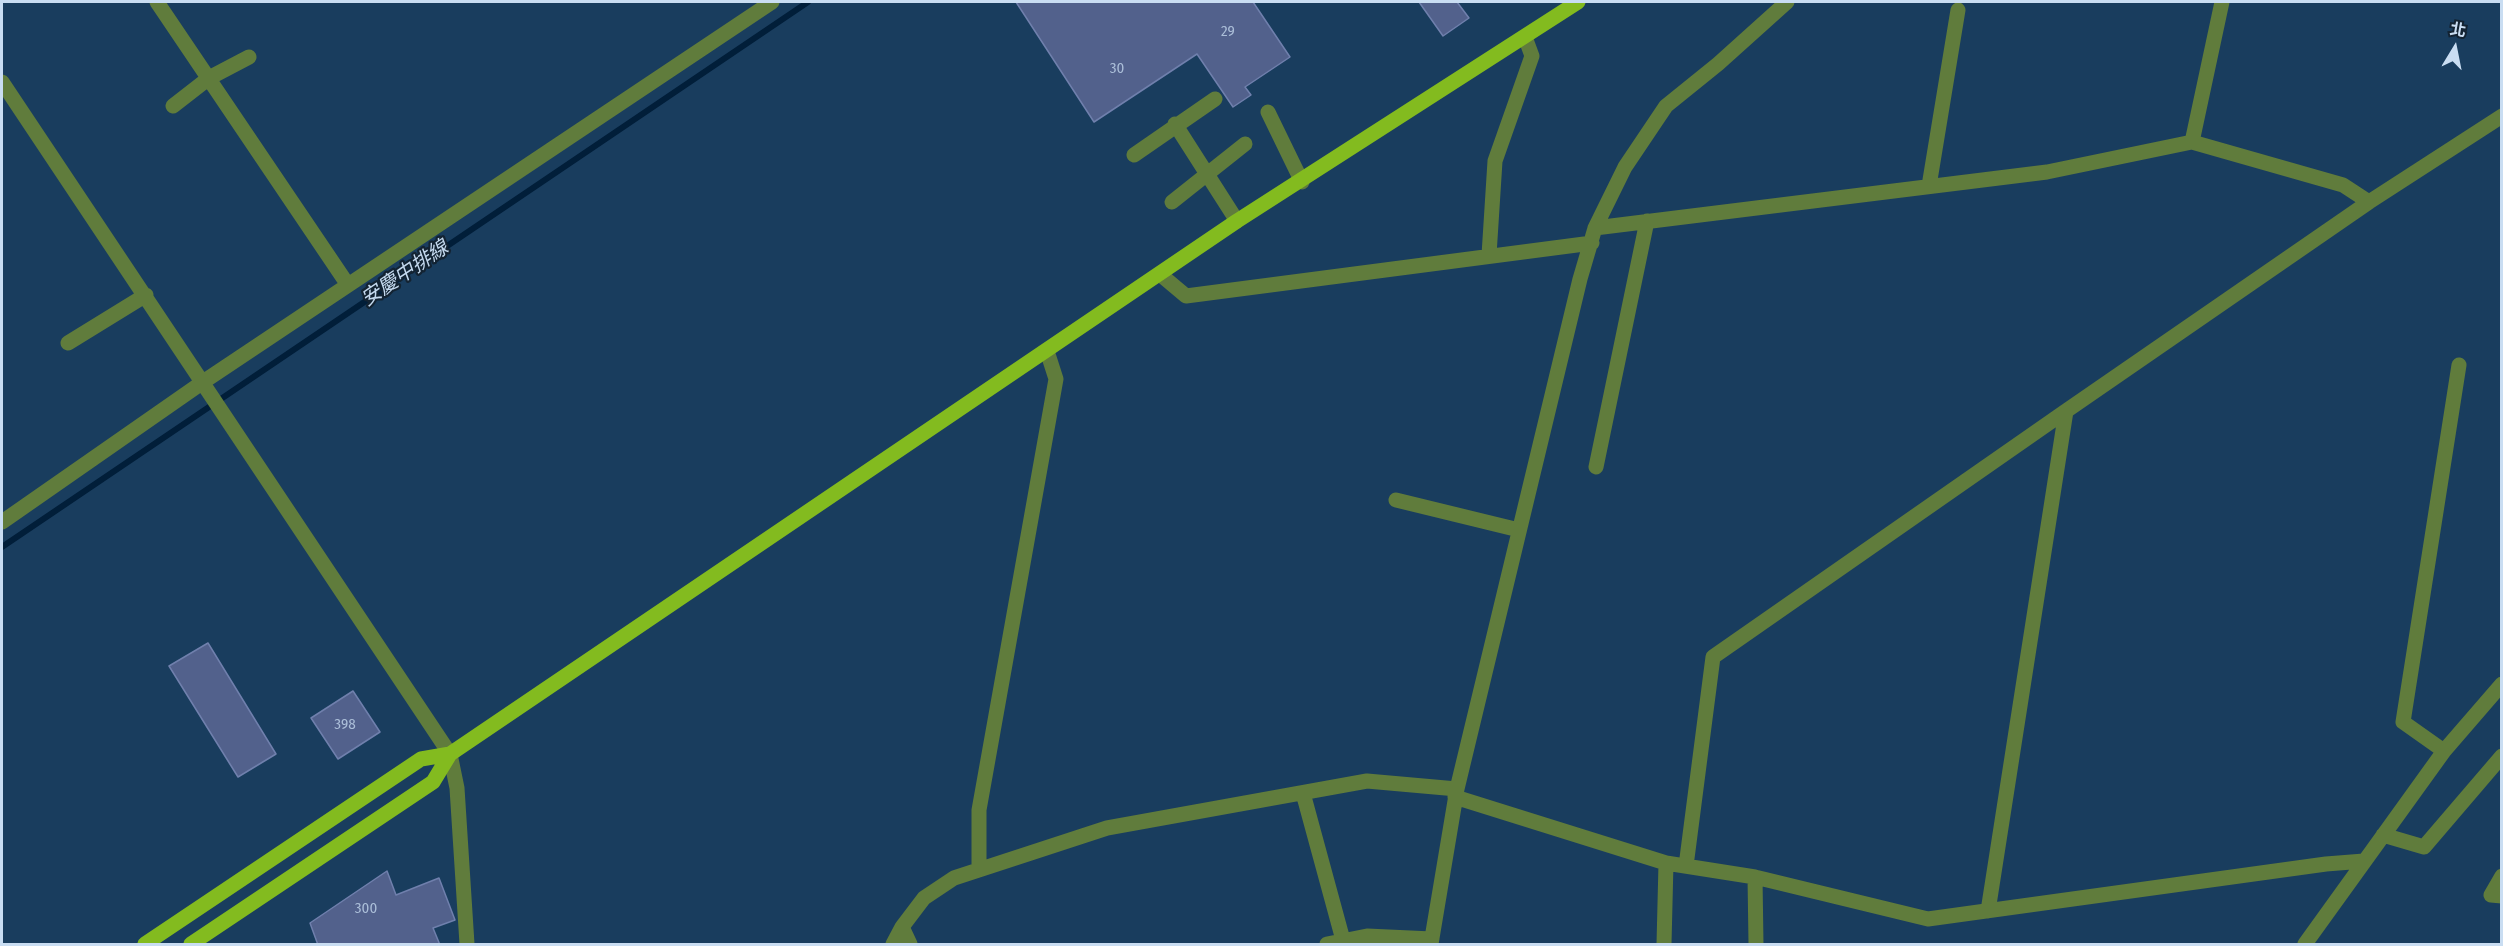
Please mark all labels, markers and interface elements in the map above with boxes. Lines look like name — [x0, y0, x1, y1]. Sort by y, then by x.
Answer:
north arrow — [2425, 18, 2485, 78]
text: 北 — [2449, 19, 2468, 41]
house number: 29 — [1221, 23, 1235, 41]
house number: 30 — [1110, 60, 1124, 78]
water label: 安慶中排線 — [357, 236, 453, 312]
house number: 398 — [334, 716, 356, 734]
house number: 300 — [355, 900, 377, 918]

